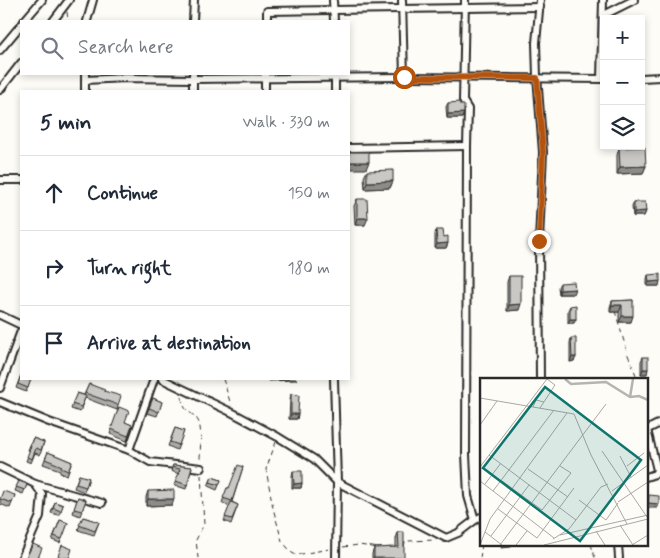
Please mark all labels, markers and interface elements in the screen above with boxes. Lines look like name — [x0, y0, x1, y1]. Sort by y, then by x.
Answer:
map controls — [600, 15, 645, 150]
button: + — [600, 15, 645, 60]
search box — [20, 20, 350, 75]
icon: search — [38, 34, 66, 62]
text: Search here — [78, 35, 174, 60]
button: − — [600, 60, 645, 105]
route start — [393, 66, 416, 89]
button: layers — [600, 105, 645, 150]
text: 5 min — [40, 109, 92, 137]
text: Walk · 330 m — [242, 112, 330, 133]
icon: ahead — [40, 179, 68, 207]
text: Continue — [87, 181, 158, 206]
text: 150 m — [288, 183, 330, 204]
route end — [528, 230, 551, 253]
icon: right — [40, 254, 68, 282]
text: Turn right — [87, 256, 171, 281]
text: 180 m — [287, 258, 330, 279]
icon: arrive — [40, 329, 68, 357]
text: Arrive at destination — [87, 331, 251, 356]
inset map — [480, 378, 648, 546]

